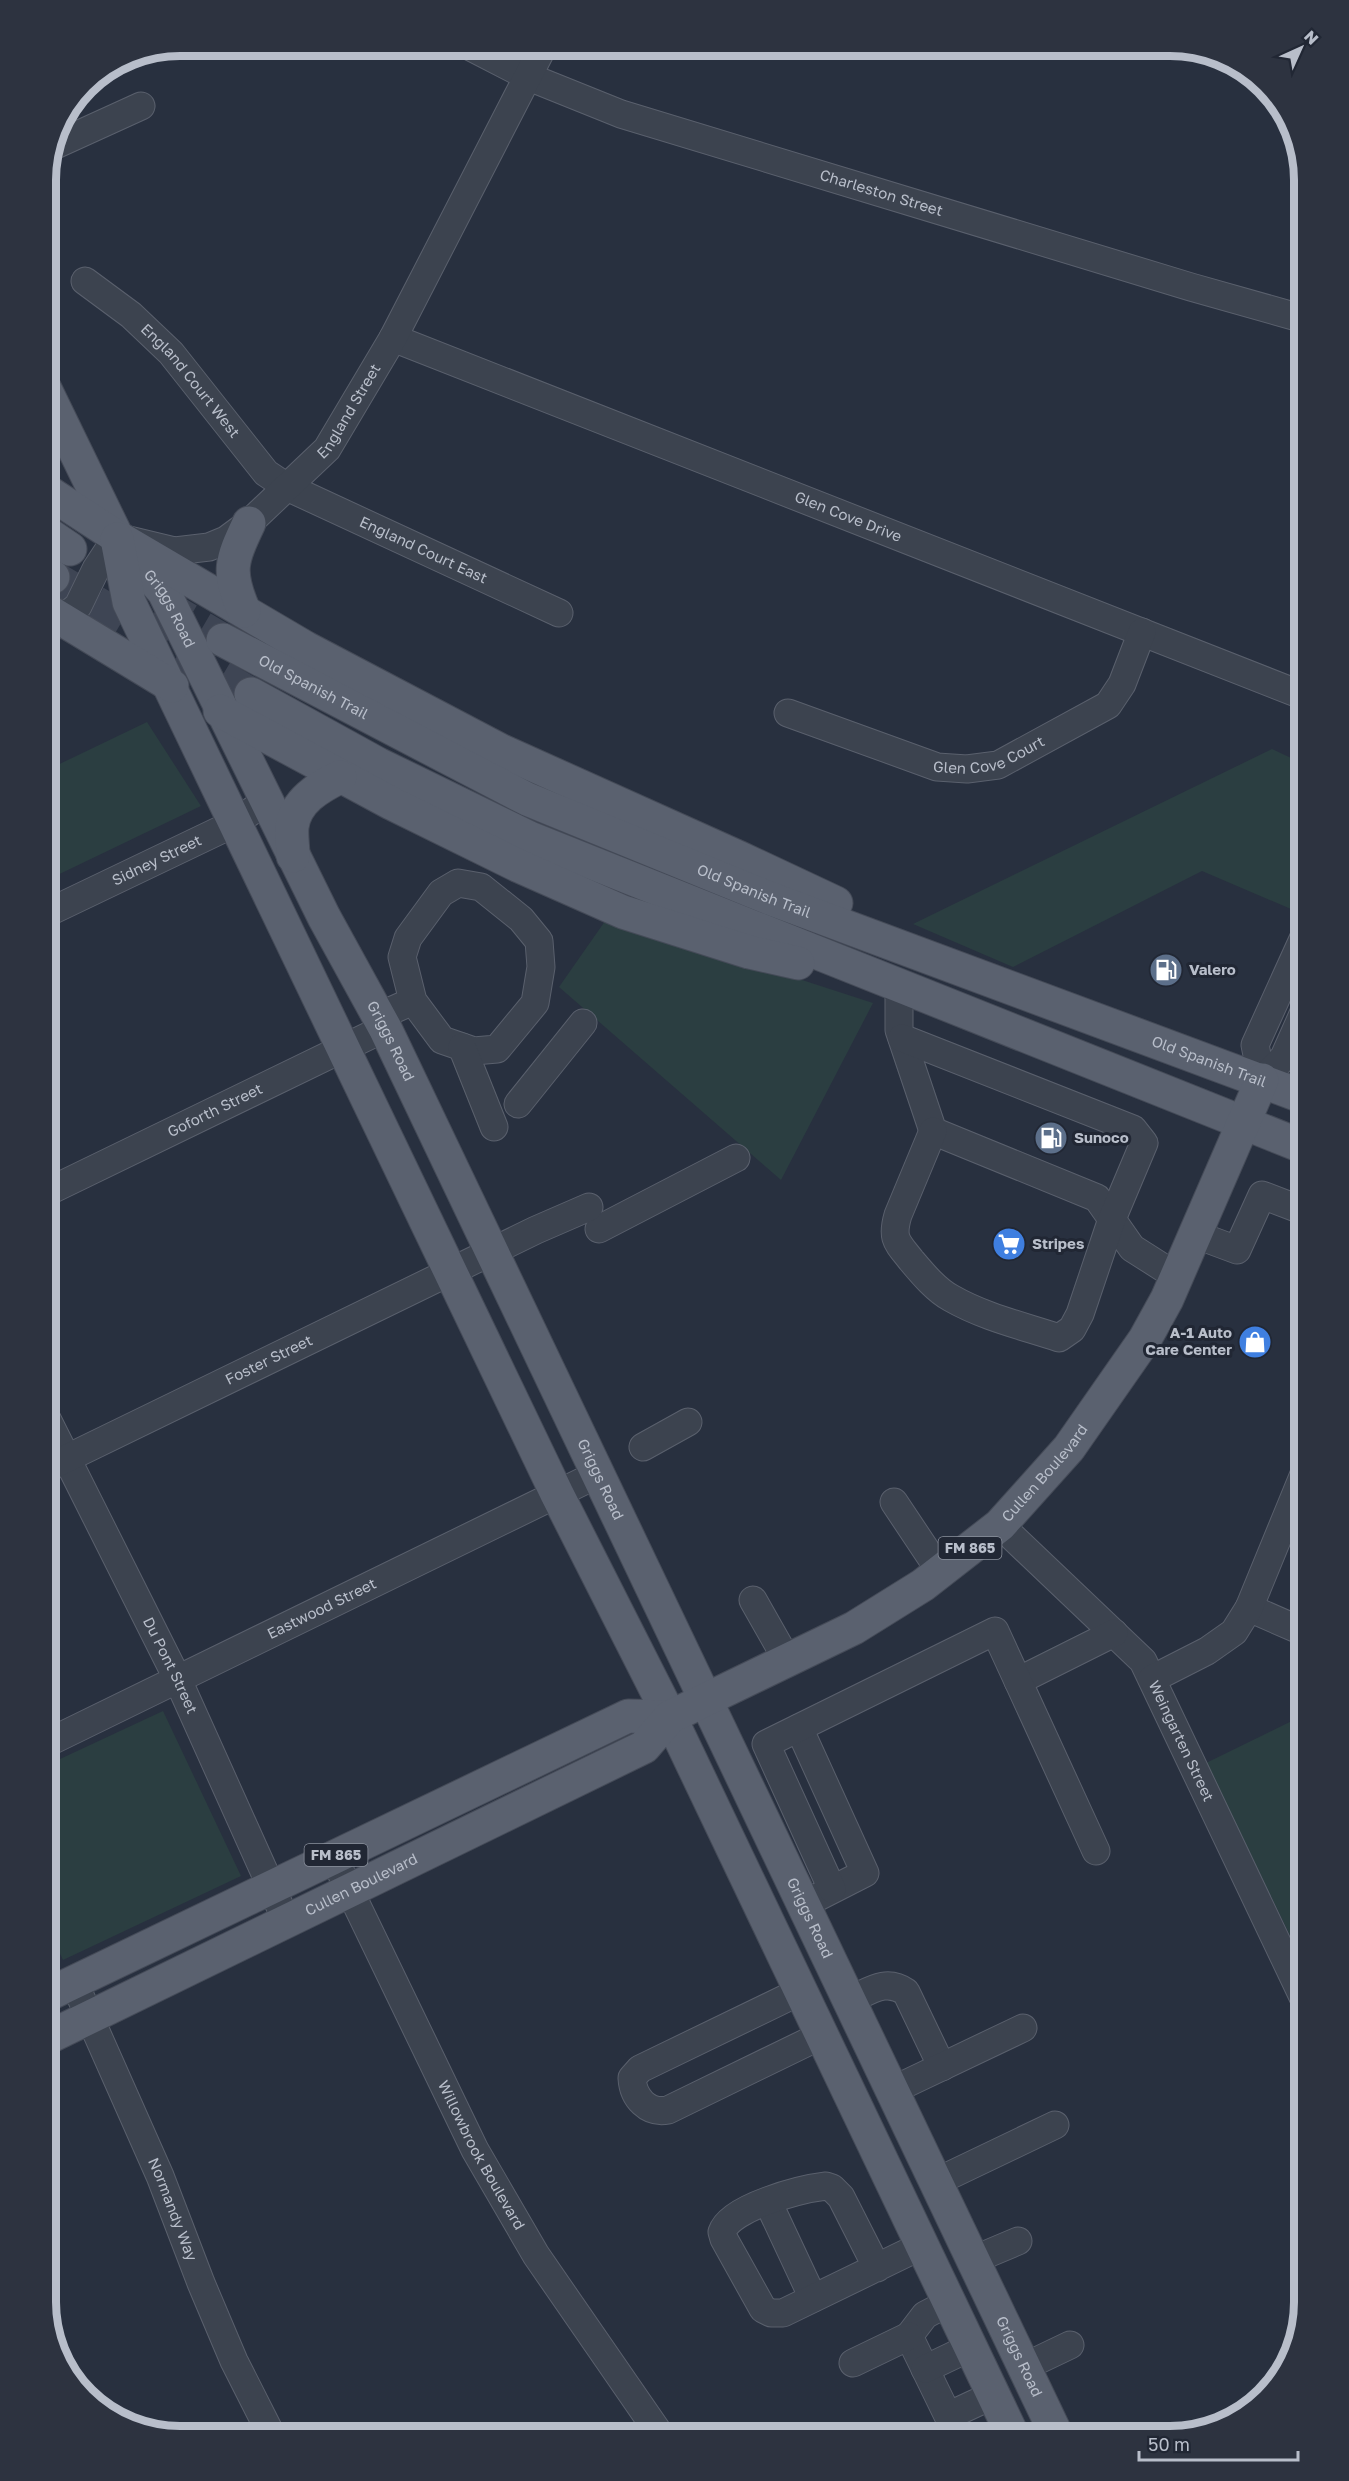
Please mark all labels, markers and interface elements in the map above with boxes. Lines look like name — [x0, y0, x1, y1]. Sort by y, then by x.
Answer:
north arrow — [1271, 18, 1331, 78]
text: N — [1300, 26, 1323, 49]
street label: Charleston Street — [818, 165, 945, 219]
street label: England Court West — [138, 319, 244, 441]
street label: England Street — [313, 360, 384, 462]
street label: Glen Cove Drive — [792, 487, 905, 545]
street label: England Court East — [357, 512, 491, 587]
street label: Griggs Road — [141, 565, 200, 650]
street label: Old Spanish Trail — [256, 650, 372, 723]
street label: Glen Cove Court — [933, 731, 1047, 777]
street label: Sidney Street — [109, 830, 204, 889]
street label: Old Spanish Trail — [695, 860, 814, 921]
fuel station icon: Valero — [1148, 952, 1184, 988]
place label: Valero — [1189, 960, 1236, 978]
street label: Griggs Road — [364, 997, 419, 1084]
street label: Old Spanish Trail — [1149, 1031, 1270, 1090]
street label: Goforth Street — [164, 1079, 265, 1140]
fuel station icon: Sunoco — [1033, 1120, 1069, 1156]
place label: Sunoco — [1074, 1128, 1129, 1146]
supermarket icon: Stripes — [991, 1226, 1027, 1262]
place label: Stripes — [1032, 1234, 1084, 1252]
place label: A-1 Auto Care Center — [1145, 1323, 1232, 1358]
shop icon: A-1 Auto Care Center — [1237, 1324, 1273, 1360]
street label: Foster Street — [222, 1330, 315, 1388]
street label: Cullen Boulevard — [997, 1420, 1091, 1525]
street label: Griggs Road — [574, 1436, 628, 1522]
road number: FM 865 — [938, 1537, 1002, 1559]
street label: Eastwood Street — [264, 1574, 379, 1642]
street label: Du Pont Street — [140, 1614, 202, 1716]
street label: Weingarten Street — [1146, 1677, 1218, 1804]
road number: FM 865 — [304, 1844, 368, 1866]
street label: Cullen Boulevard — [302, 1849, 420, 1919]
street label: Griggs Road — [784, 1874, 838, 1961]
street label: Willowbrook Boulevard — [435, 2077, 529, 2233]
street label: Normandy Way — [145, 2155, 202, 2264]
street label: Griggs Road — [993, 2313, 1047, 2400]
scale bar — [1139, 2424, 1298, 2462]
text: 50 m — [1148, 2433, 1190, 2455]

